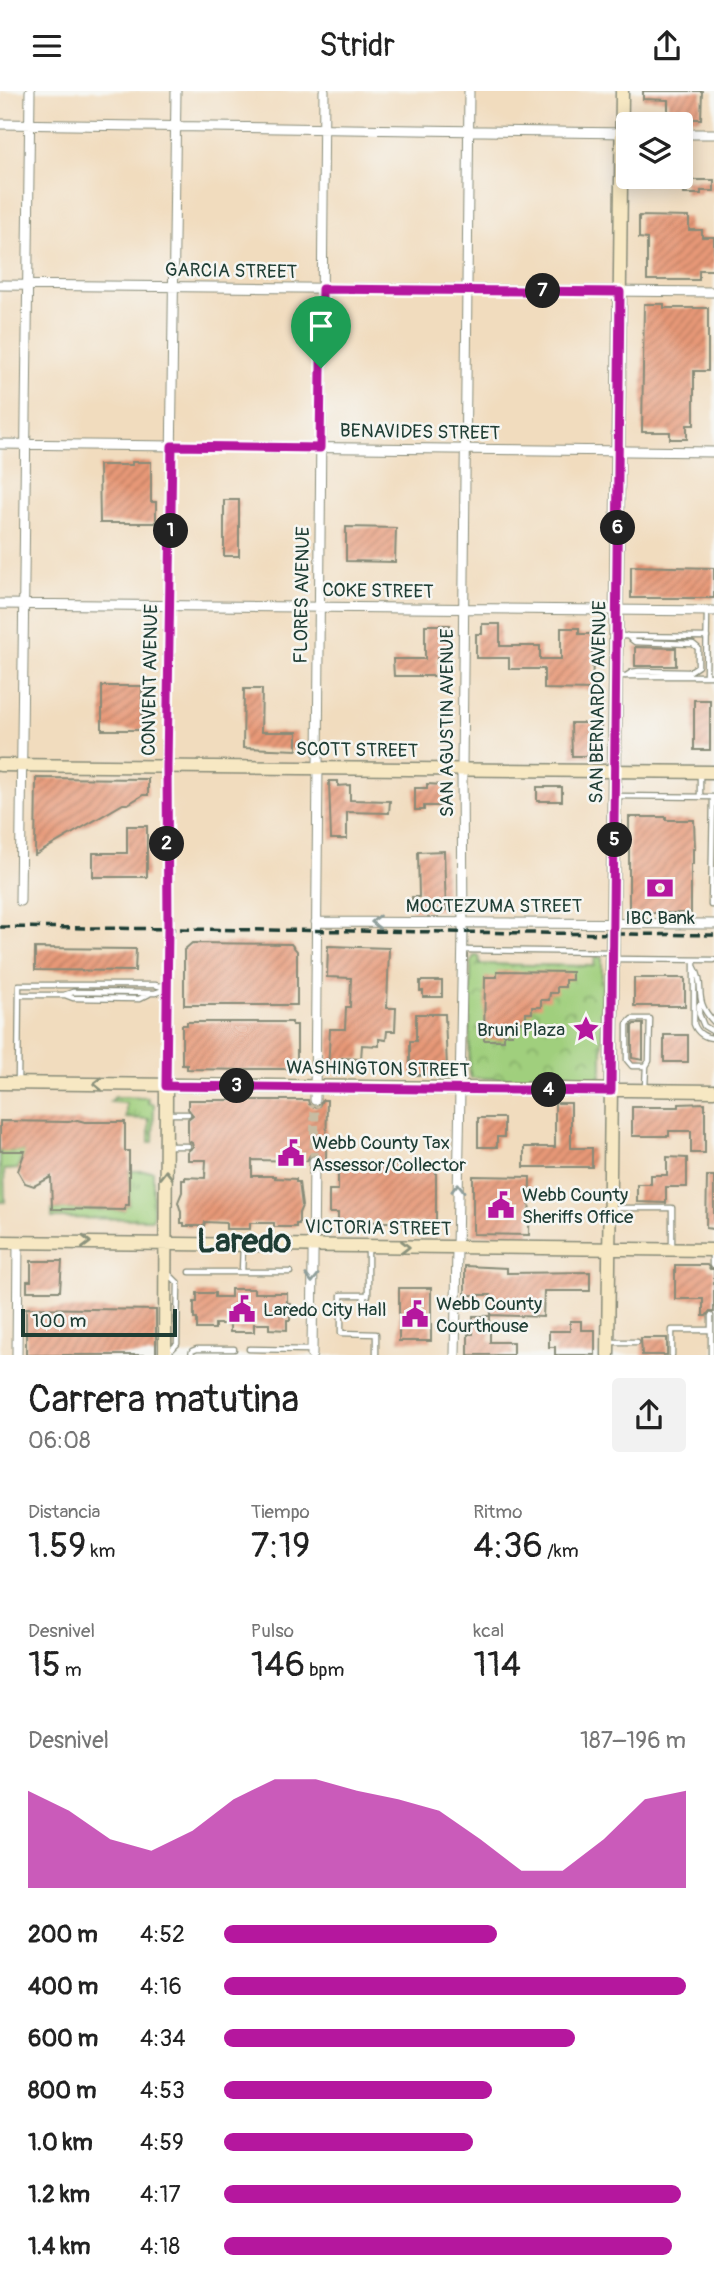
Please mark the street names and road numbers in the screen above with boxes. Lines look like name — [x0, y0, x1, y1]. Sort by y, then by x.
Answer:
street label: GARCIA STREET — [165, 258, 297, 284]
street label: BENAVIDES STREET — [340, 419, 500, 445]
street label: FLORES AVENUE — [289, 526, 315, 664]
street label: COKE STREET — [322, 578, 434, 604]
street label: SAN BERNARDO AVENUE — [584, 600, 612, 804]
street label: CONVENT AVENUE — [137, 604, 163, 756]
street label: SAN AGUSTIN AVENUE — [435, 629, 459, 817]
street label: SCOTT STREET — [296, 737, 418, 763]
street label: MOCTEZUMA STREET — [406, 894, 582, 918]
street label: WASHINGTON STREET — [286, 1055, 470, 1083]
street label: VICTORIA STREET — [304, 1215, 452, 1241]

